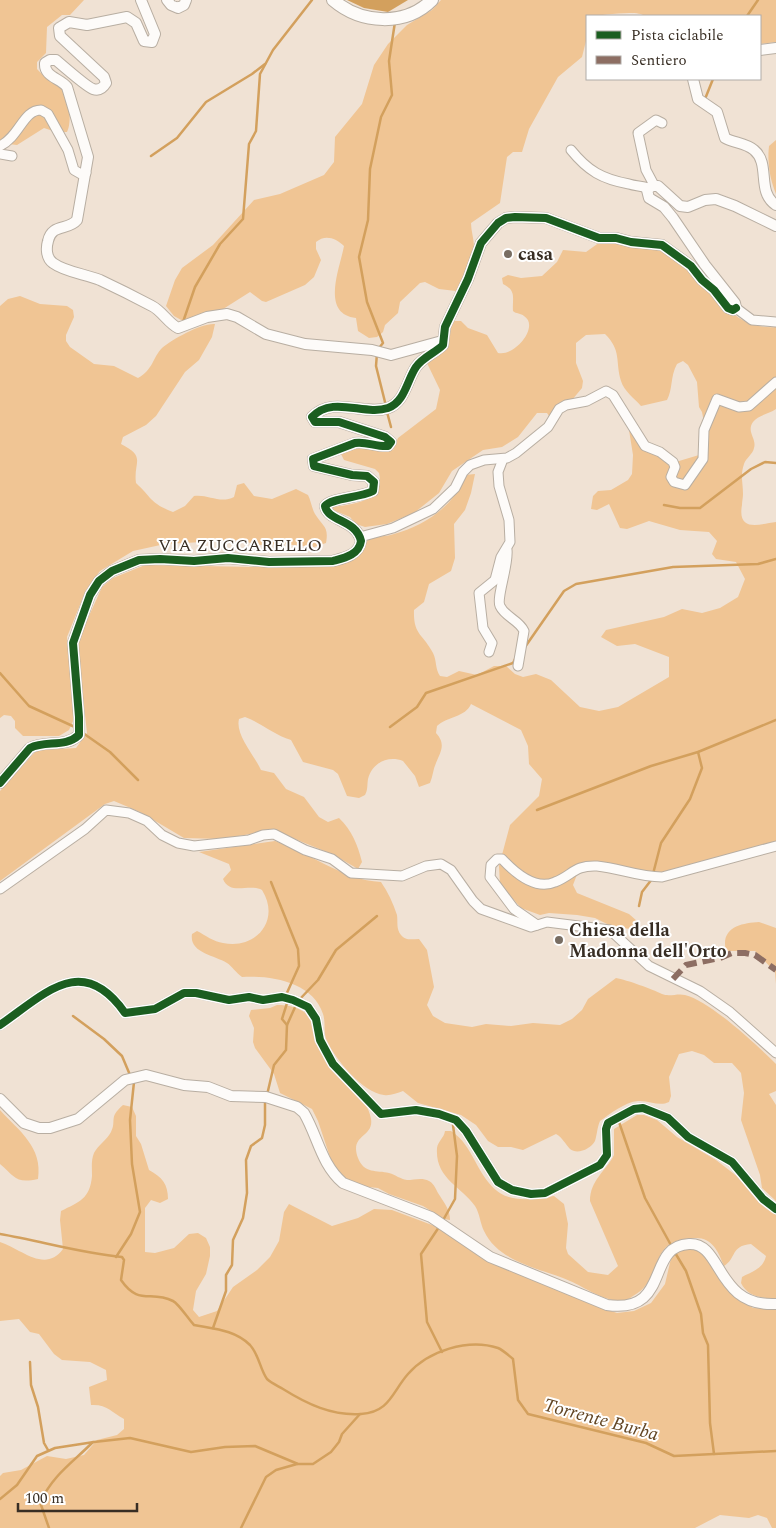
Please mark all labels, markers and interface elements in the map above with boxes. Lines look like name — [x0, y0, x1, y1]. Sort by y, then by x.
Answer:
legend — [586, 15, 761, 80]
text: Pista ciclabile — [631, 24, 724, 47]
text: Sentiero — [631, 49, 687, 72]
place label: casa — [518, 241, 554, 268]
marker: casa — [502, 248, 514, 260]
street label: VIA ZUCCARELLO — [158, 532, 322, 559]
place label: Chiesa della Madonna dell'Orto — [569, 917, 727, 965]
marker: Chiesa della Madonna dell'Orto — [553, 934, 565, 946]
water label: Torrente Burba — [540, 1391, 662, 1449]
scale bar — [18, 1480, 136, 1512]
text: 100 m — [25, 1487, 64, 1510]

